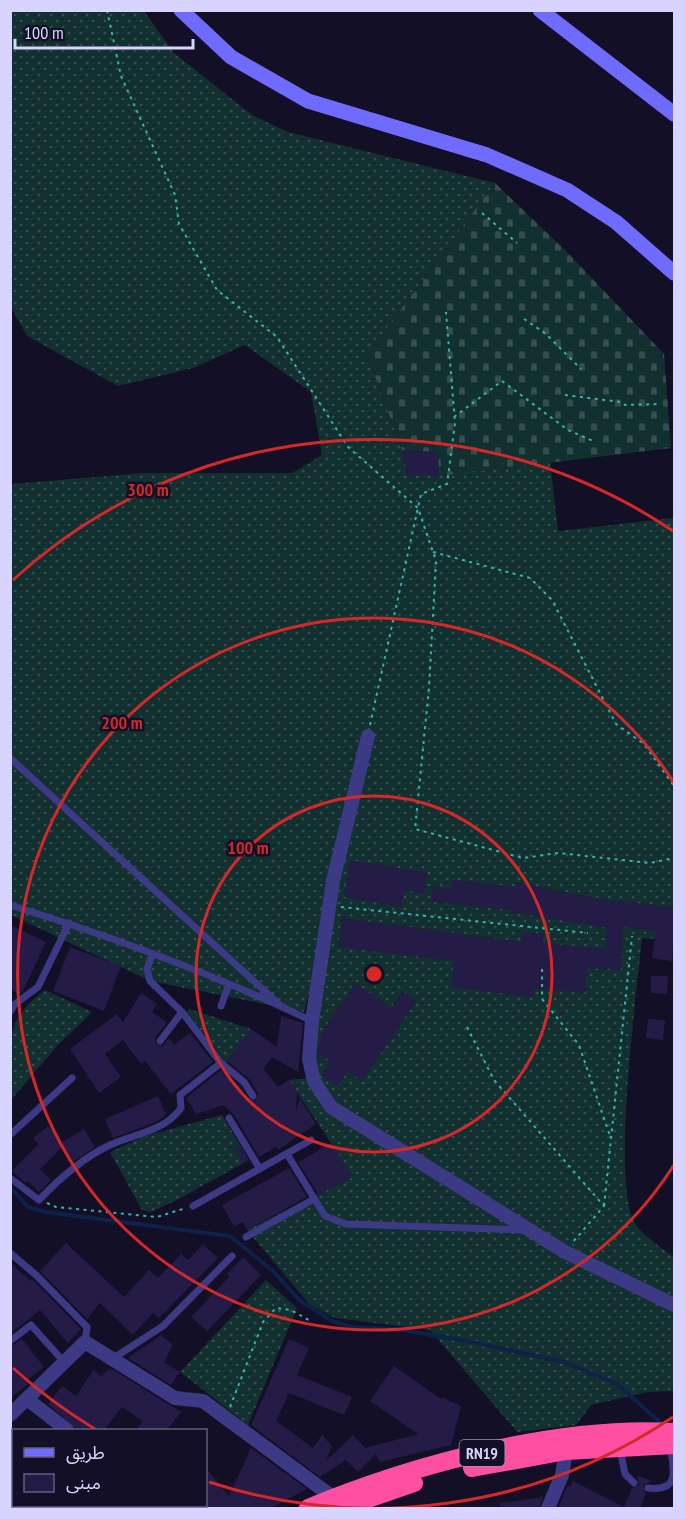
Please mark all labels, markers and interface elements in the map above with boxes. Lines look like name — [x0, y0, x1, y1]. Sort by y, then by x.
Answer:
scale bar — [15, 12, 194, 50]
text: 100 m — [24, 21, 64, 44]
text: 300 m — [127, 478, 169, 501]
text: 200 m — [101, 711, 143, 734]
text: 100 m — [227, 836, 269, 859]
centre of rings — [364, 964, 384, 984]
legend — [12, 1429, 207, 1507]
road number: RN19 — [460, 1440, 504, 1466]
text: طريق — [66, 1441, 105, 1464]
text: مبنى — [66, 1471, 101, 1494]

